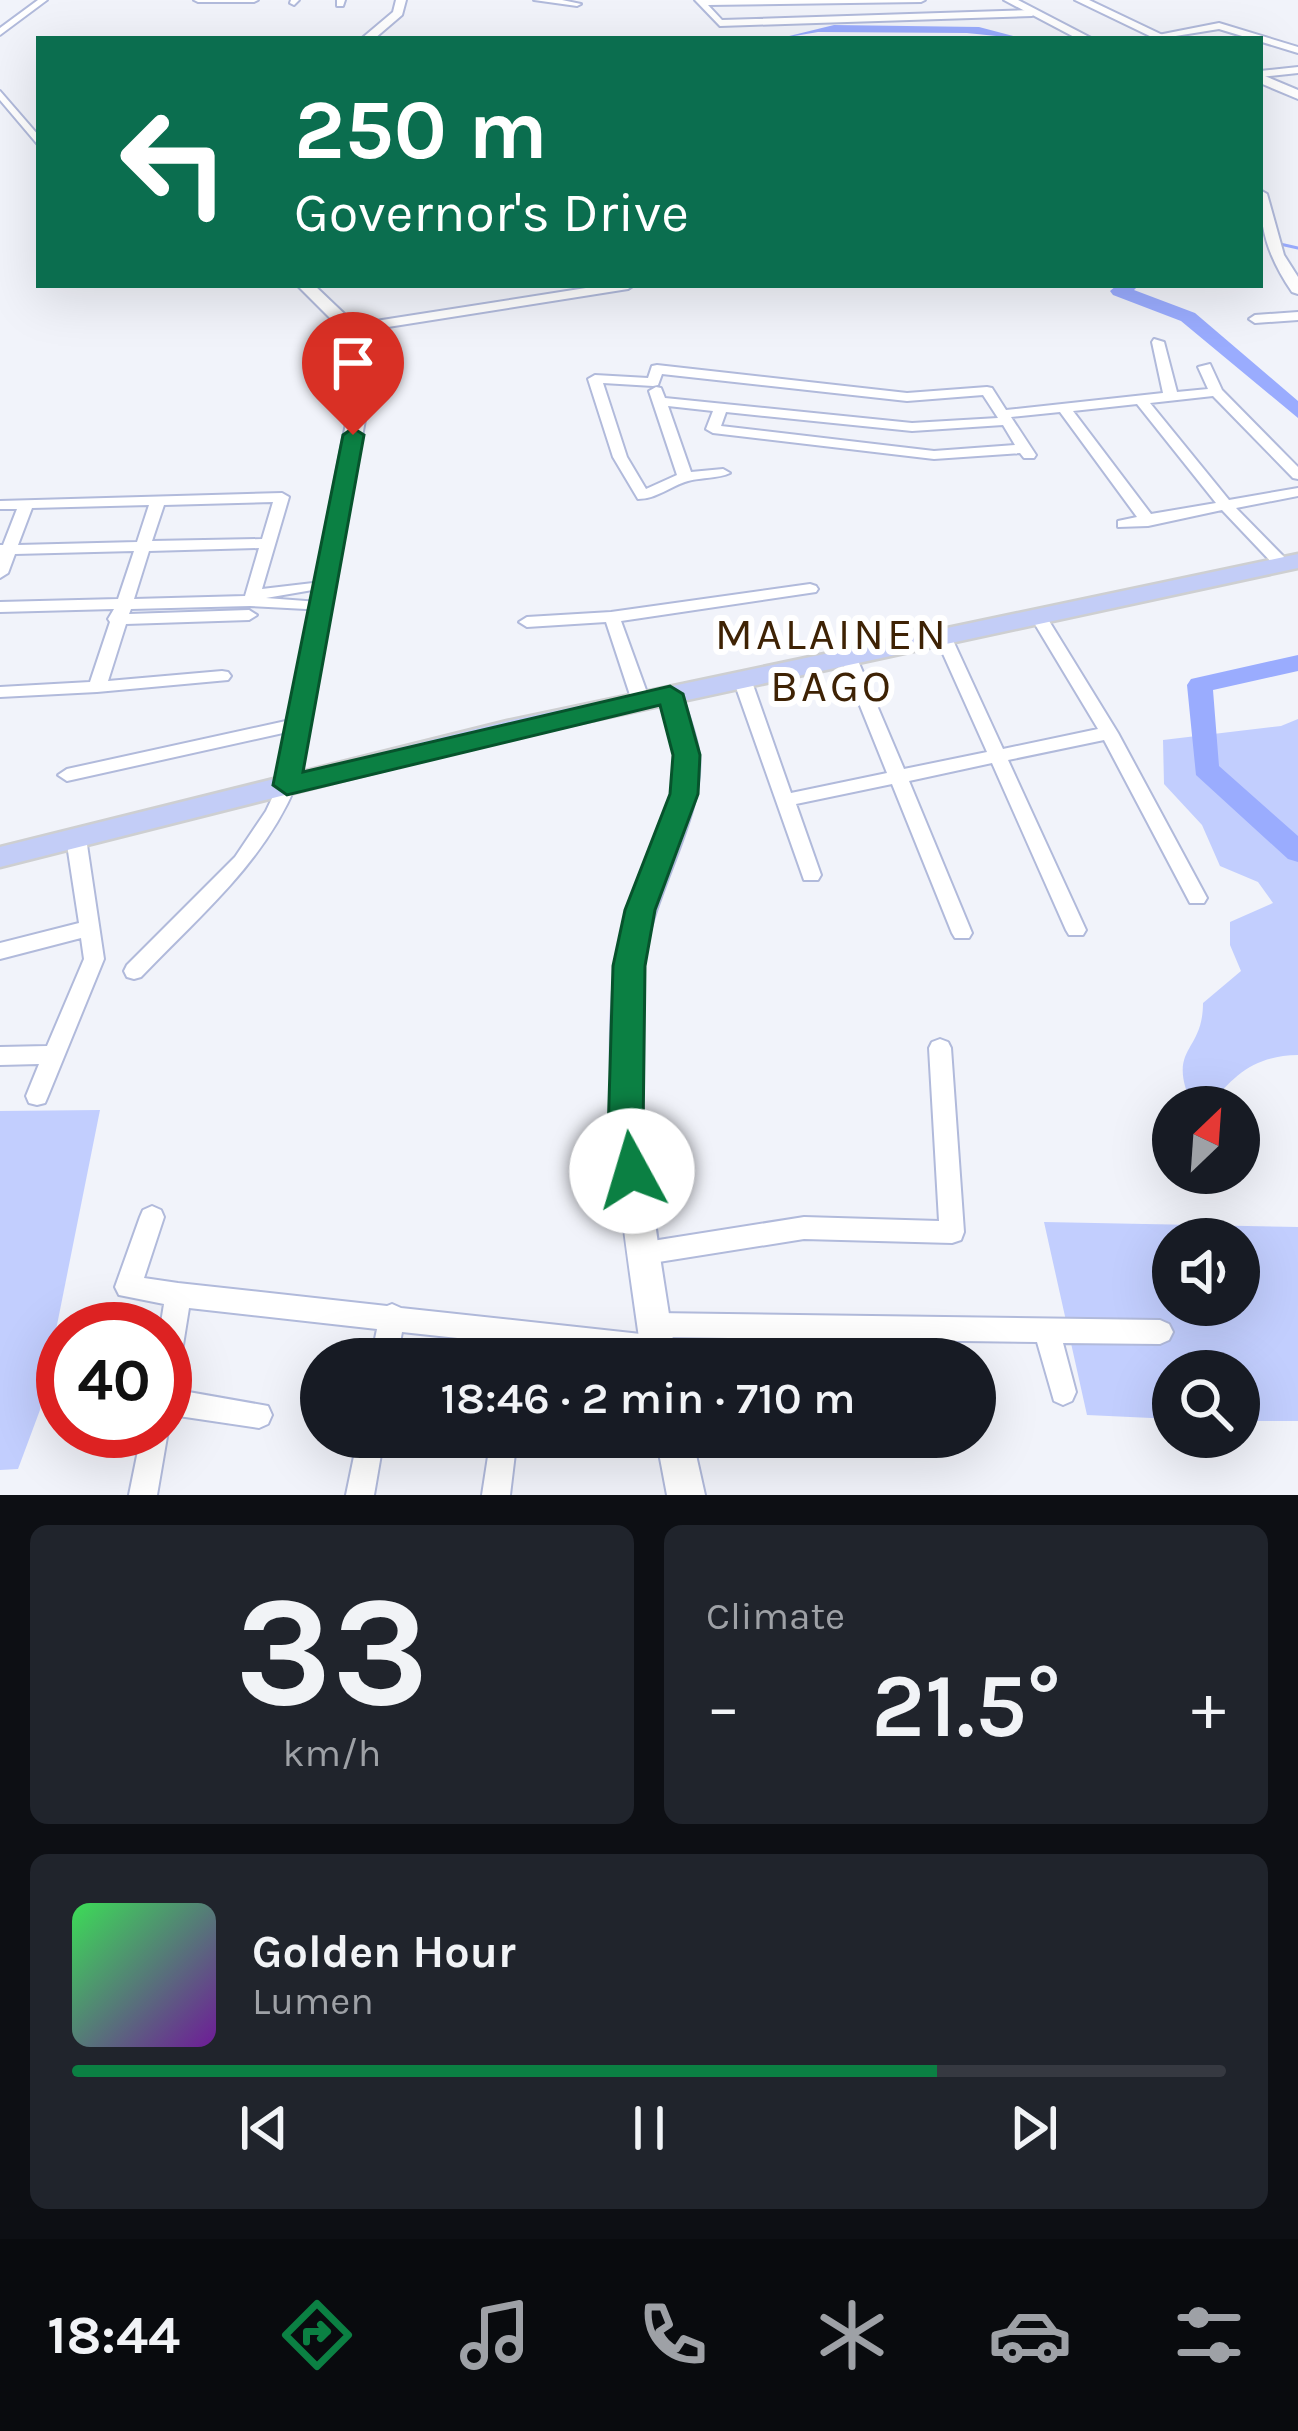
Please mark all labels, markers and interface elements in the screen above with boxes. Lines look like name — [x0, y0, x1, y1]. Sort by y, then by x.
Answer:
text: 250 m — [294, 81, 548, 179]
icon: left — [96, 84, 252, 240]
text: Governor's Drive — [294, 181, 689, 245]
pin — [302, 312, 404, 435]
icon: arrive — [320, 330, 386, 396]
district label: MALAINEN BAGO — [715, 608, 949, 712]
north arrow — [1152, 1086, 1260, 1194]
map controls — [1152, 1086, 1260, 1458]
position arrow — [569, 1108, 695, 1234]
button: sound — [1152, 1218, 1260, 1326]
speed limit sign: 40 — [36, 1302, 192, 1458]
button: search — [1152, 1350, 1260, 1458]
text: 18:46 · 2 min · 710 m — [441, 1372, 855, 1424]
text: 33 — [235, 1561, 429, 1743]
text: Climate — [706, 1593, 845, 1639]
text: 21.5° — [871, 1653, 1061, 1759]
text: − — [706, 1668, 741, 1746]
text: + — [1191, 1668, 1226, 1746]
text: km/h — [283, 1730, 381, 1776]
text: Golden Hour — [252, 1926, 516, 1978]
text: Lumen — [252, 1978, 374, 2024]
icon: previous — [231, 2095, 297, 2161]
icon: pause — [616, 2095, 682, 2161]
icon: next — [1001, 2095, 1067, 2161]
icon: directions — [275, 2293, 359, 2377]
icon: music — [453, 2293, 537, 2377]
icon: phone — [631, 2293, 715, 2377]
icon: climate — [810, 2293, 894, 2377]
icon: car — [988, 2293, 1072, 2377]
icon: filters — [1167, 2293, 1251, 2377]
text: 18:44 — [47, 2303, 180, 2367]

